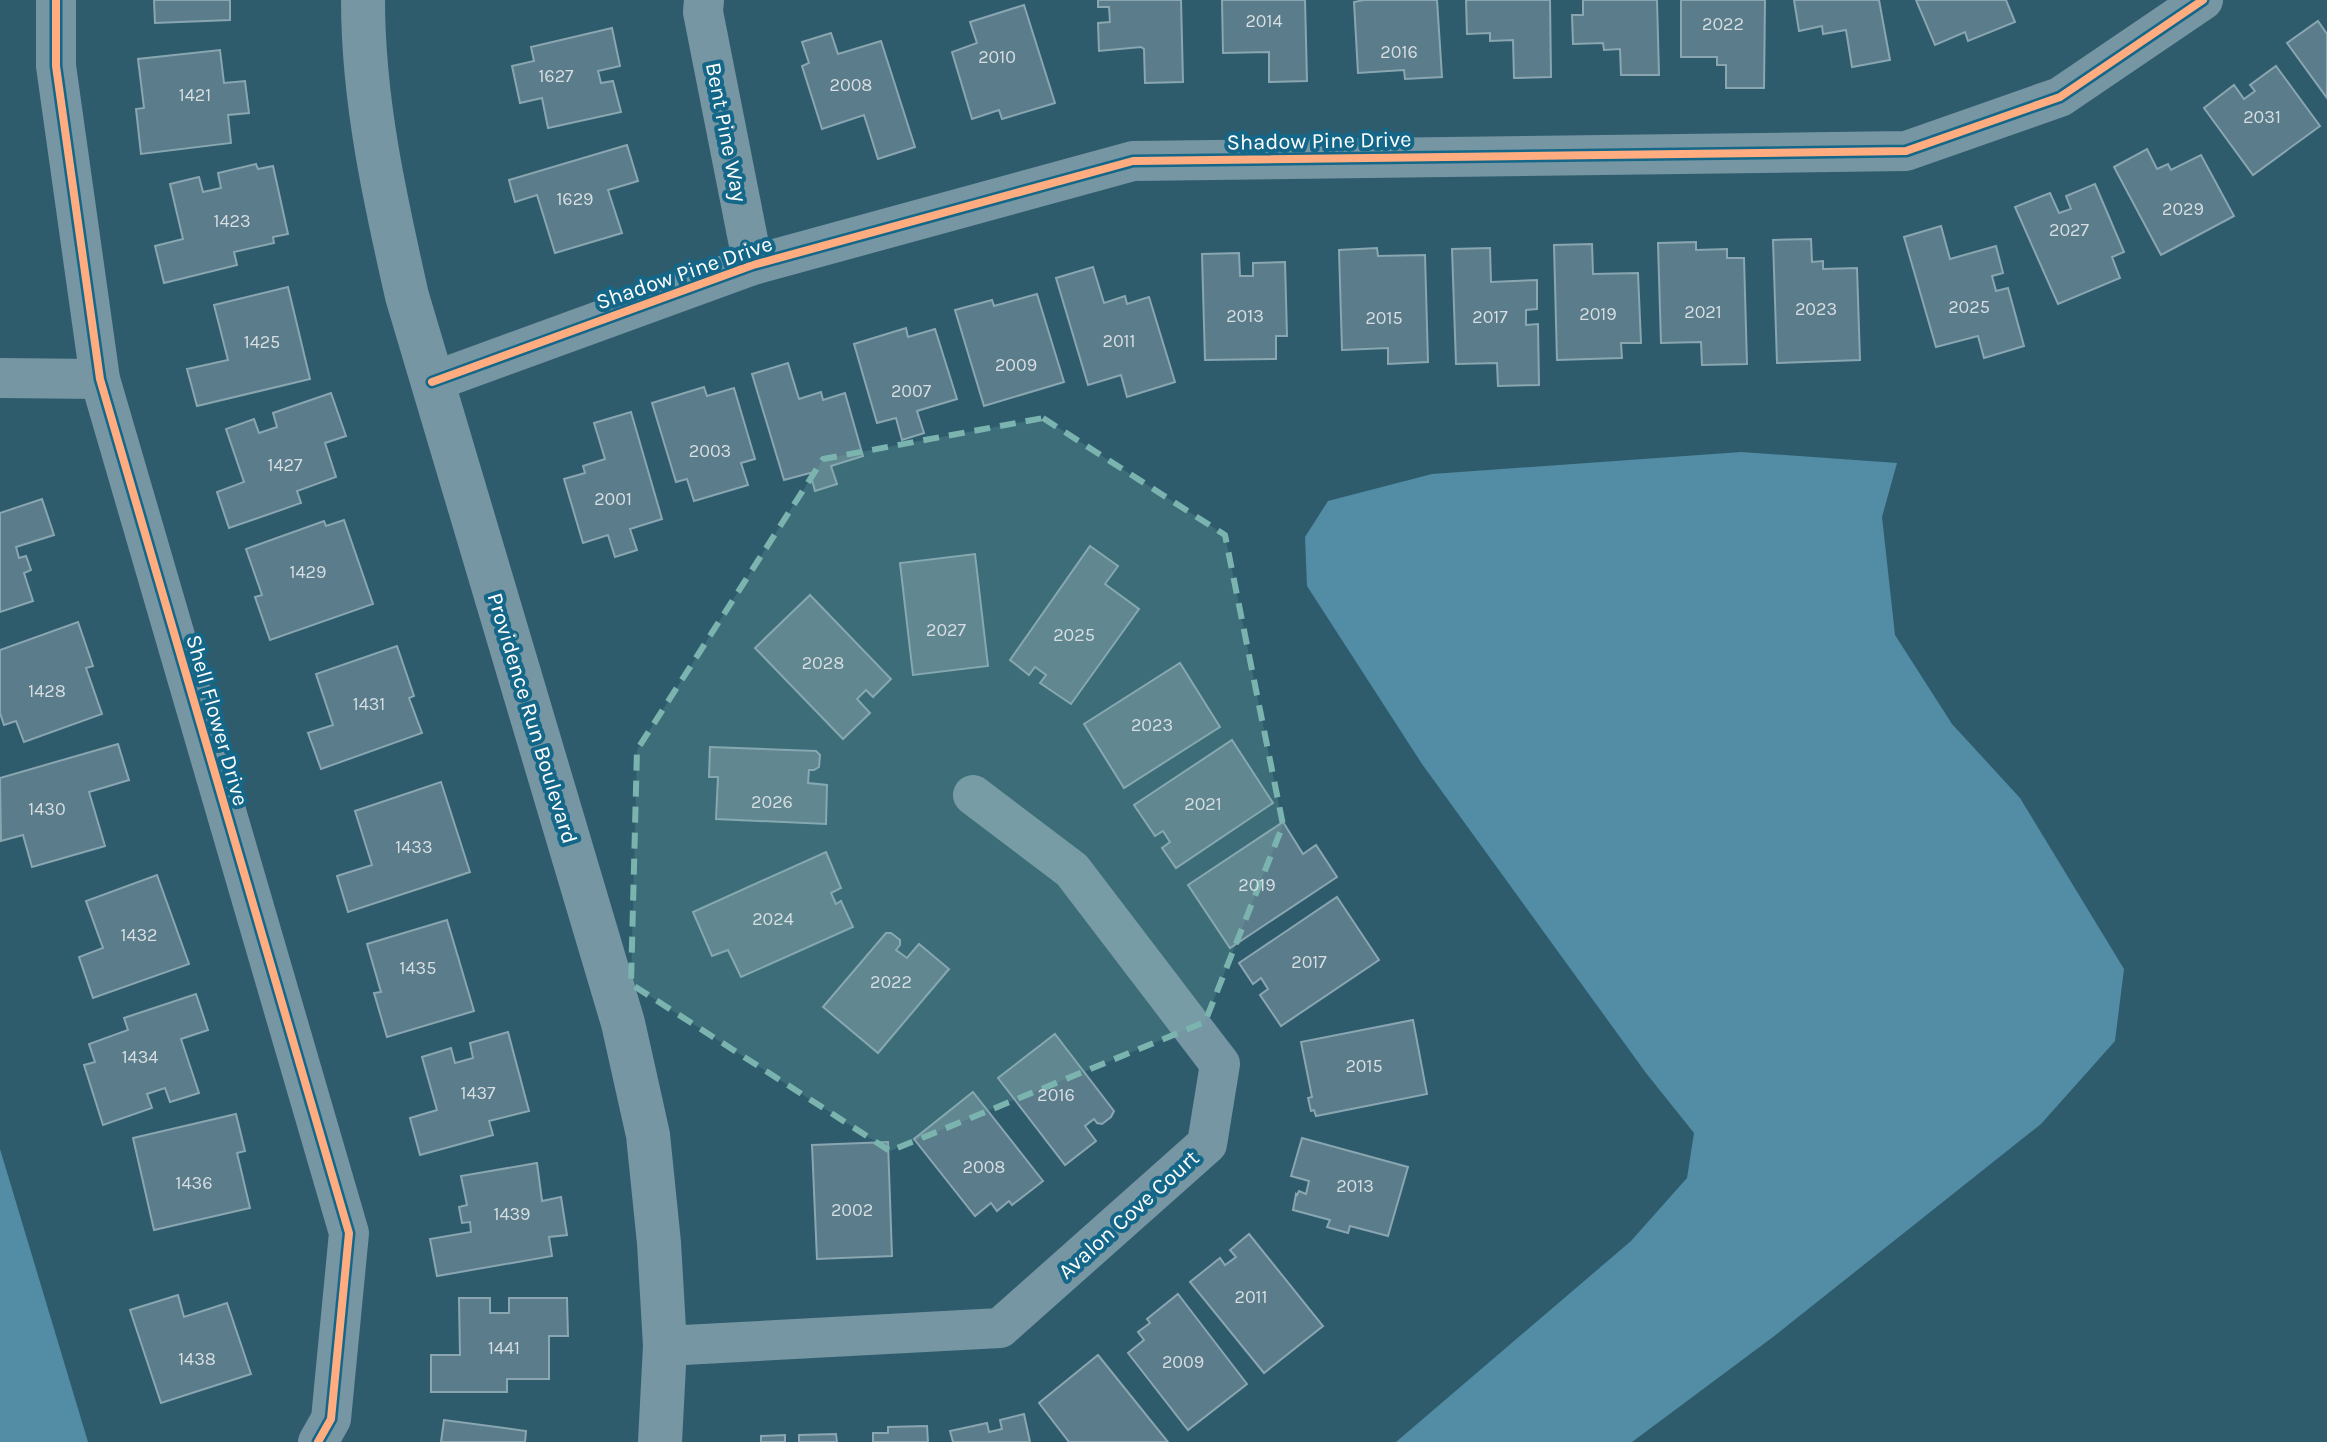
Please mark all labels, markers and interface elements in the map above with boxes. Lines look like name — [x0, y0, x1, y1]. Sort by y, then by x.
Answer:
house number: 2014 — [1245, 10, 1283, 32]
house number: 2022 — [1702, 13, 1744, 35]
house number: 2016 — [1380, 41, 1418, 63]
house number: 2010 — [978, 46, 1016, 68]
street label: Bent Pine Way — [700, 60, 752, 204]
house number: 1627 — [538, 65, 574, 87]
house number: 2008 — [830, 74, 872, 96]
house number: 1421 — [179, 84, 211, 106]
house number: 2031 — [2243, 106, 2281, 128]
street label: Shadow Pine Drive — [1226, 126, 1412, 156]
house number: 1629 — [556, 188, 594, 210]
house number: 2029 — [2162, 198, 2204, 220]
house number: 1423 — [213, 210, 251, 232]
house number: 2027 — [2049, 219, 2090, 241]
street label: Shadow Pine Drive — [593, 231, 776, 315]
house number: 2025 — [1948, 296, 1990, 318]
house number: 2023 — [1795, 298, 1837, 320]
house number: 2021 — [1684, 301, 1722, 323]
house number: 2019 — [1579, 303, 1617, 325]
house number: 2013 — [1226, 305, 1264, 327]
house number: 2017 — [1472, 306, 1508, 328]
house number: 2015 — [1365, 307, 1403, 329]
house number: 2011 — [1102, 330, 1136, 352]
house number: 1425 — [244, 331, 280, 353]
house number: 2009 — [995, 354, 1037, 376]
house number: 2007 — [891, 380, 932, 402]
house number: 2003 — [689, 440, 731, 462]
house number: 1427 — [268, 454, 303, 476]
house number: 2001 — [594, 488, 632, 510]
house number: 1429 — [290, 561, 326, 583]
street label: Providence Run Boulevard — [481, 590, 583, 847]
house number: 2027 — [926, 619, 967, 641]
house number: 2025 — [1053, 624, 1095, 646]
street label: Shell Flower Drive — [180, 632, 254, 809]
house number: 2028 — [802, 652, 844, 674]
house number: 1428 — [28, 680, 66, 702]
house number: 1431 — [353, 693, 385, 715]
house number: 2023 — [1131, 714, 1173, 736]
house number: 2026 — [751, 791, 793, 813]
house number: 2021 — [1184, 793, 1222, 815]
house number: 1430 — [28, 798, 66, 820]
house number: 1433 — [395, 836, 433, 858]
house number: 2019 — [1238, 874, 1276, 896]
house number: 2024 — [752, 908, 794, 930]
house number: 1432 — [120, 924, 158, 946]
house number: 2017 — [1291, 951, 1327, 973]
house number: 1435 — [400, 957, 436, 979]
house number: 2022 — [870, 971, 912, 993]
house number: 1434 — [122, 1046, 158, 1068]
house number: 2015 — [1345, 1055, 1383, 1077]
house number: 1437 — [460, 1082, 496, 1104]
house number: 2016 — [1037, 1084, 1075, 1106]
street label: Avalon Cove Court — [1053, 1145, 1204, 1285]
house number: 2008 — [963, 1156, 1005, 1178]
house number: 1436 — [176, 1172, 212, 1194]
house number: 2013 — [1336, 1175, 1374, 1197]
house number: 2002 — [831, 1199, 873, 1221]
house number: 1439 — [493, 1203, 531, 1225]
house number: 2011 — [1234, 1286, 1268, 1308]
house number: 1441 — [488, 1337, 520, 1359]
house number: 1438 — [178, 1348, 216, 1370]
house number: 2009 — [1162, 1351, 1204, 1373]

